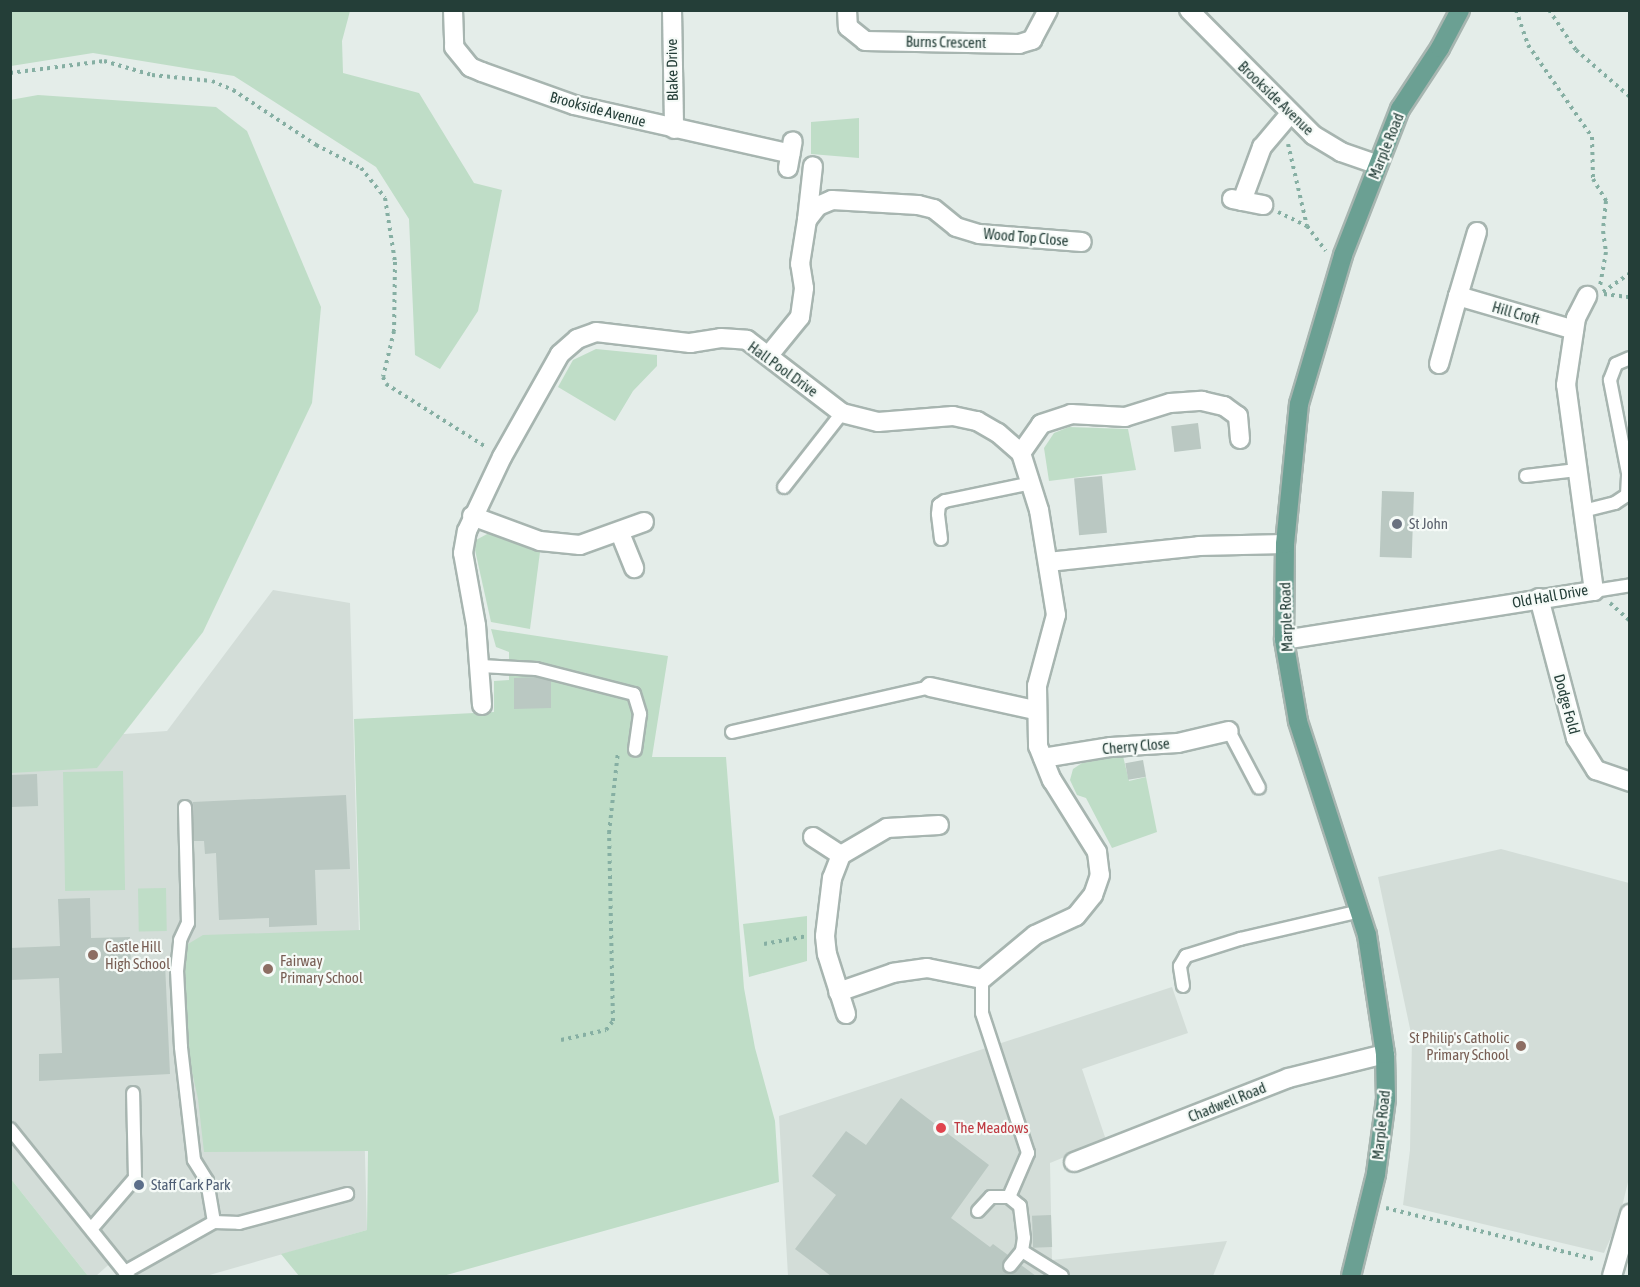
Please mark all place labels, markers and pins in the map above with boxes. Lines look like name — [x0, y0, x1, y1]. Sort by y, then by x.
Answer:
place label: St John — [1409, 515, 1448, 533]
marker: St John — [1390, 517, 1404, 531]
place label: Castle Hill High School — [105, 937, 170, 972]
marker: Castle Hill High School — [86, 948, 100, 962]
place label: Fairway Primary School — [280, 951, 363, 986]
marker: Fairway Primary School — [261, 962, 275, 976]
place label: St Philip's Catholic Primary School — [1409, 1028, 1509, 1063]
marker: St Philip's Catholic Primary School — [1514, 1039, 1528, 1053]
marker: The Meadows — [932, 1119, 950, 1137]
place label: The Meadows — [954, 1119, 1029, 1137]
place label: Staff Cark Park — [151, 1176, 231, 1194]
marker: Staff Cark Park — [132, 1178, 146, 1192]

